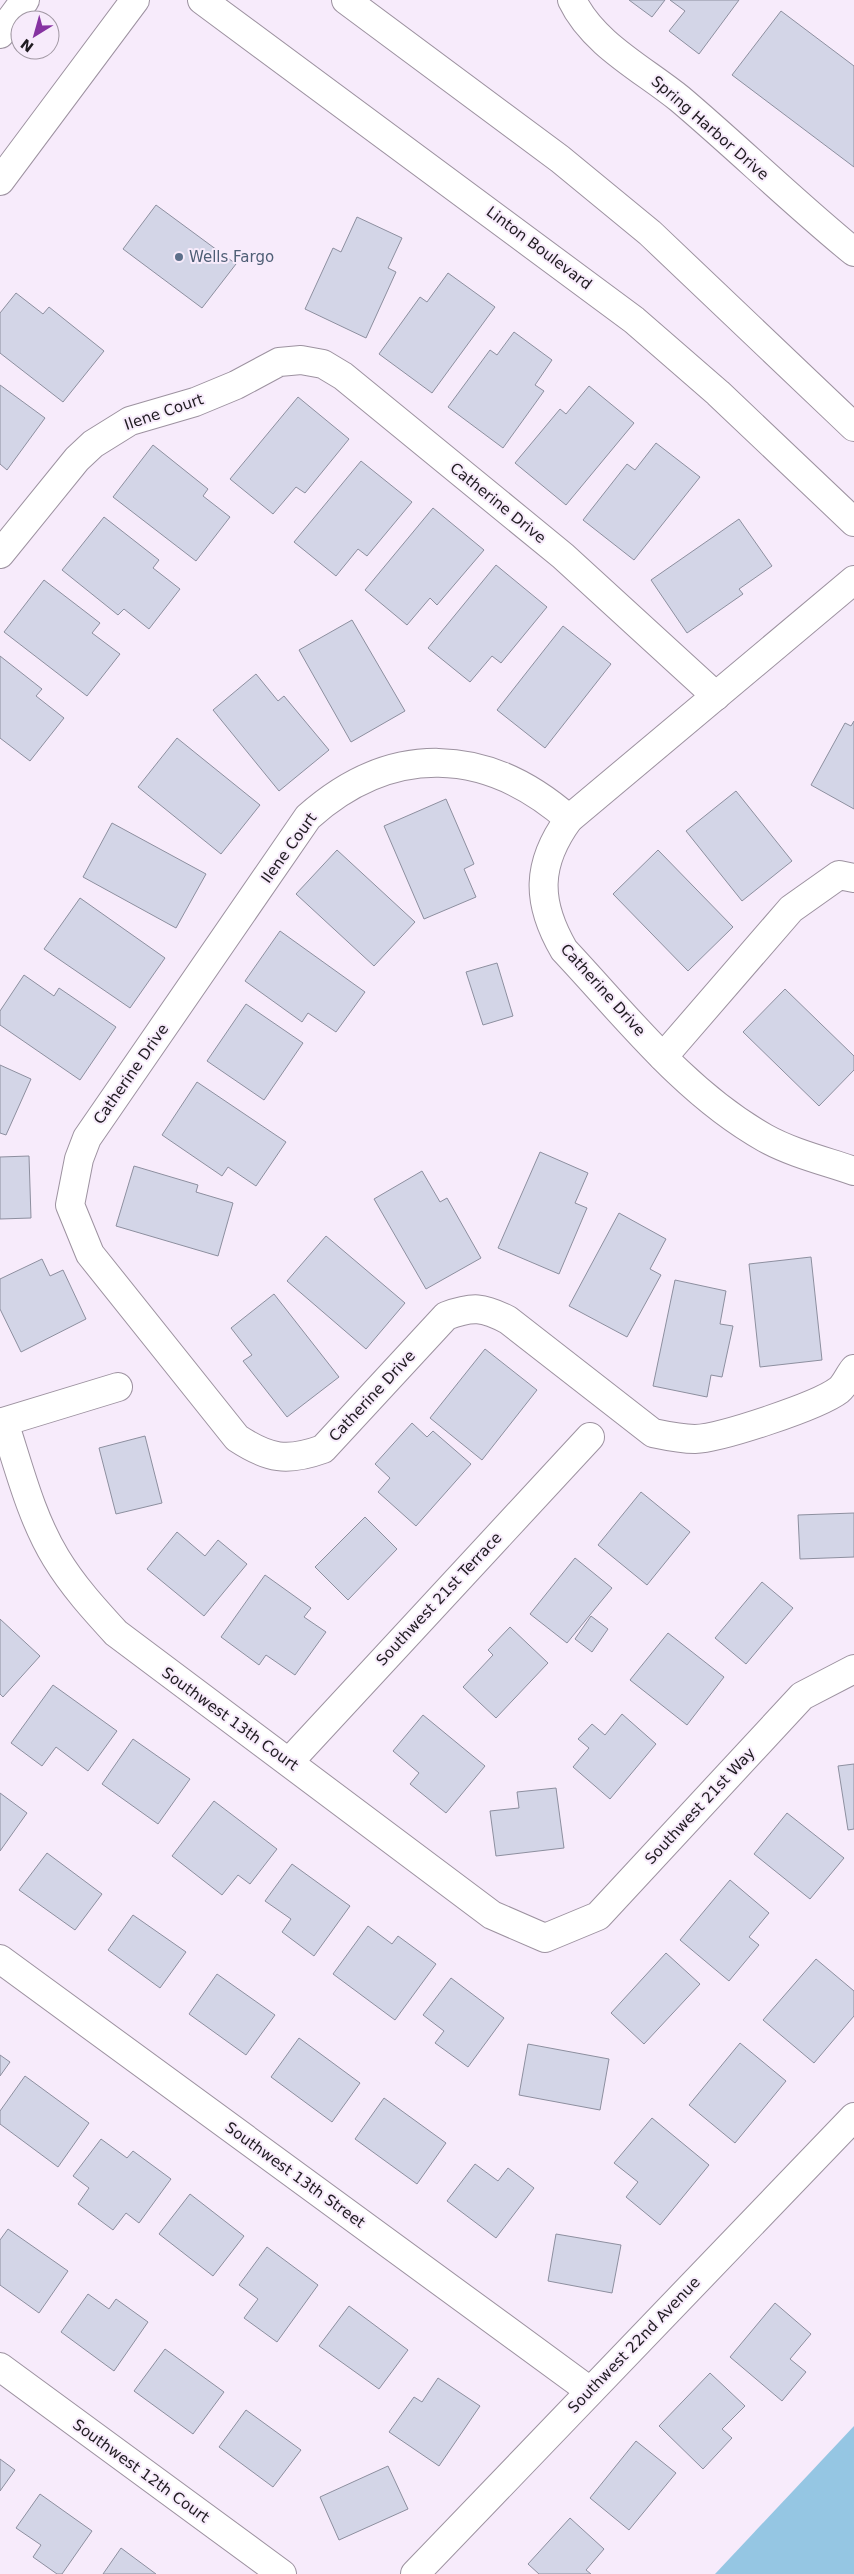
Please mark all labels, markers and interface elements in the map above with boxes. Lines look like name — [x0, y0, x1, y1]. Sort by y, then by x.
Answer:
north arrow — [10, 10, 60, 60]
text: N — [18, 35, 37, 55]
street label: Spring Harbor Drive — [648, 72, 772, 184]
street label: Linton Boulevard — [483, 203, 595, 293]
place label: Wells Fargo — [189, 248, 274, 266]
marker: Wells Fargo — [173, 251, 185, 263]
street label: Ilene Court — [122, 390, 206, 434]
street label: Catherine Drive — [446, 459, 550, 547]
street label: Ilene Court — [257, 809, 321, 887]
street label: Catherine Drive — [557, 940, 649, 1040]
street label: Catherine Drive — [90, 1020, 172, 1128]
street label: Catherine Drive — [325, 1347, 419, 1445]
street label: Southwest 21st Terrace — [373, 1529, 505, 1669]
street label: Southwest 13th Court — [158, 1664, 302, 1775]
street label: Southwest 21st Way — [641, 1744, 759, 1868]
street label: Southwest 13th Street — [222, 2118, 368, 2232]
street label: Southwest 22nd Avenue — [564, 2273, 704, 2417]
street label: Southwest 12th Court — [69, 2416, 213, 2527]

